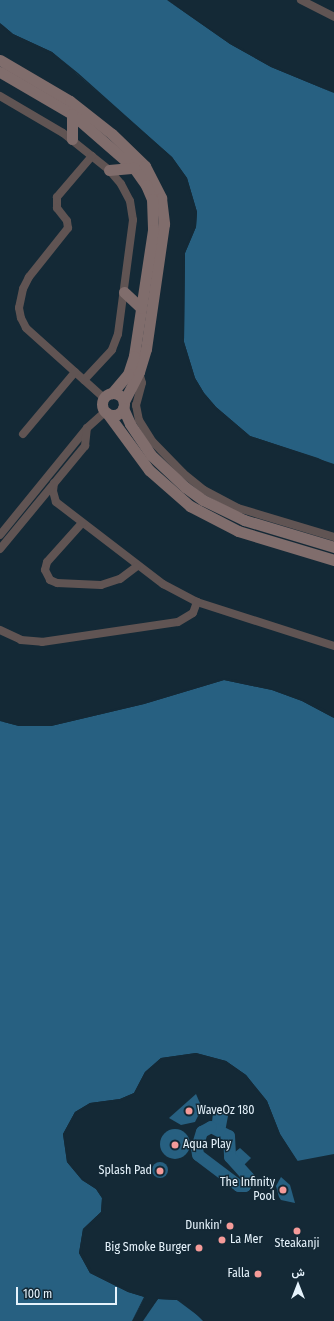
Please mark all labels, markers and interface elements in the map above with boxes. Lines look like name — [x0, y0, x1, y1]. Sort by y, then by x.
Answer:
place label: WaveOz 180 — [197, 1104, 254, 1118]
marker: WaveOz 180 — [184, 1106, 194, 1116]
place label: Aqua Play — [183, 1138, 231, 1152]
marker: Aqua Play — [170, 1140, 180, 1150]
place label: Splash Pad — [99, 1164, 152, 1178]
marker: Splash Pad — [155, 1166, 165, 1176]
place label: The Infinity Pool — [220, 1176, 275, 1204]
marker: The Infinity Pool — [278, 1185, 288, 1195]
place label: Dunkin' — [185, 1219, 222, 1233]
marker: Dunkin' — [225, 1221, 235, 1231]
marker: Steakanji — [292, 1226, 302, 1236]
place label: La Mer — [230, 1233, 263, 1247]
marker: La Mer — [217, 1235, 227, 1245]
place label: Steakanji — [274, 1237, 320, 1251]
place label: Big Smoke Burger — [105, 1241, 191, 1255]
marker: Big Smoke Burger — [194, 1243, 204, 1253]
north arrow — [278, 1265, 318, 1305]
text: ش — [291, 1266, 305, 1279]
place label: Falla — [228, 1267, 250, 1281]
marker: Falla — [253, 1269, 263, 1279]
scale bar — [18, 1279, 119, 1305]
text: 100 m — [23, 1287, 52, 1301]

